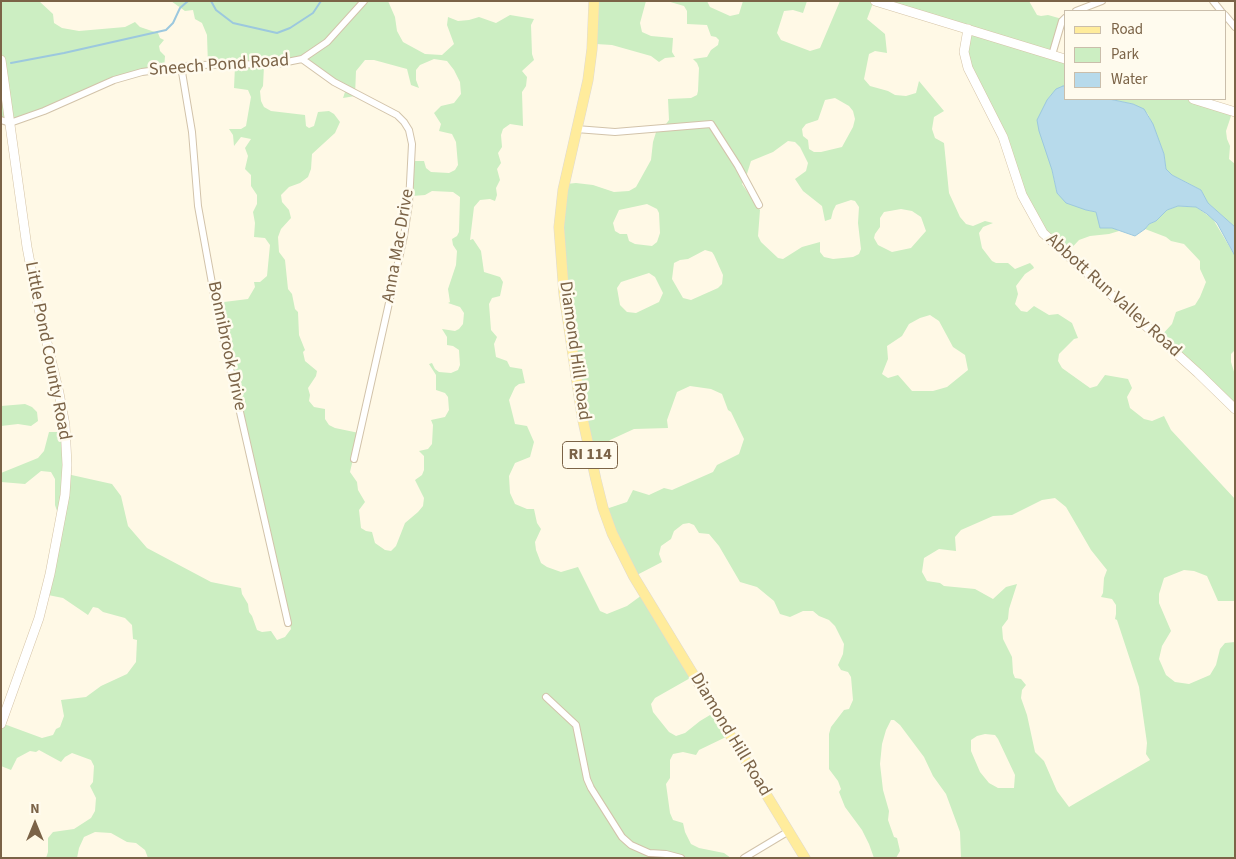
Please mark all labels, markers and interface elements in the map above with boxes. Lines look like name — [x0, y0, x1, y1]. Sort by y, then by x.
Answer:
legend — [1064, 10, 1226, 100]
text: Road — [1111, 19, 1143, 40]
text: Park — [1111, 44, 1139, 65]
street label: Sneech Pond Road — [148, 50, 290, 82]
text: Water — [1111, 69, 1147, 90]
street label: Anna Mac Drive — [378, 187, 420, 305]
street label: Abbott Run Valley Road — [1041, 229, 1185, 363]
street label: Little Pond County Road — [19, 260, 75, 442]
street label: Bonnibrook Drive — [202, 279, 250, 413]
street label: Diamond Hill Road — [554, 280, 594, 422]
road number: RI 114 — [562, 442, 618, 468]
street label: Diamond Hill Road — [685, 669, 775, 801]
north arrow — [10, 799, 60, 849]
text: N — [30, 799, 40, 819]

